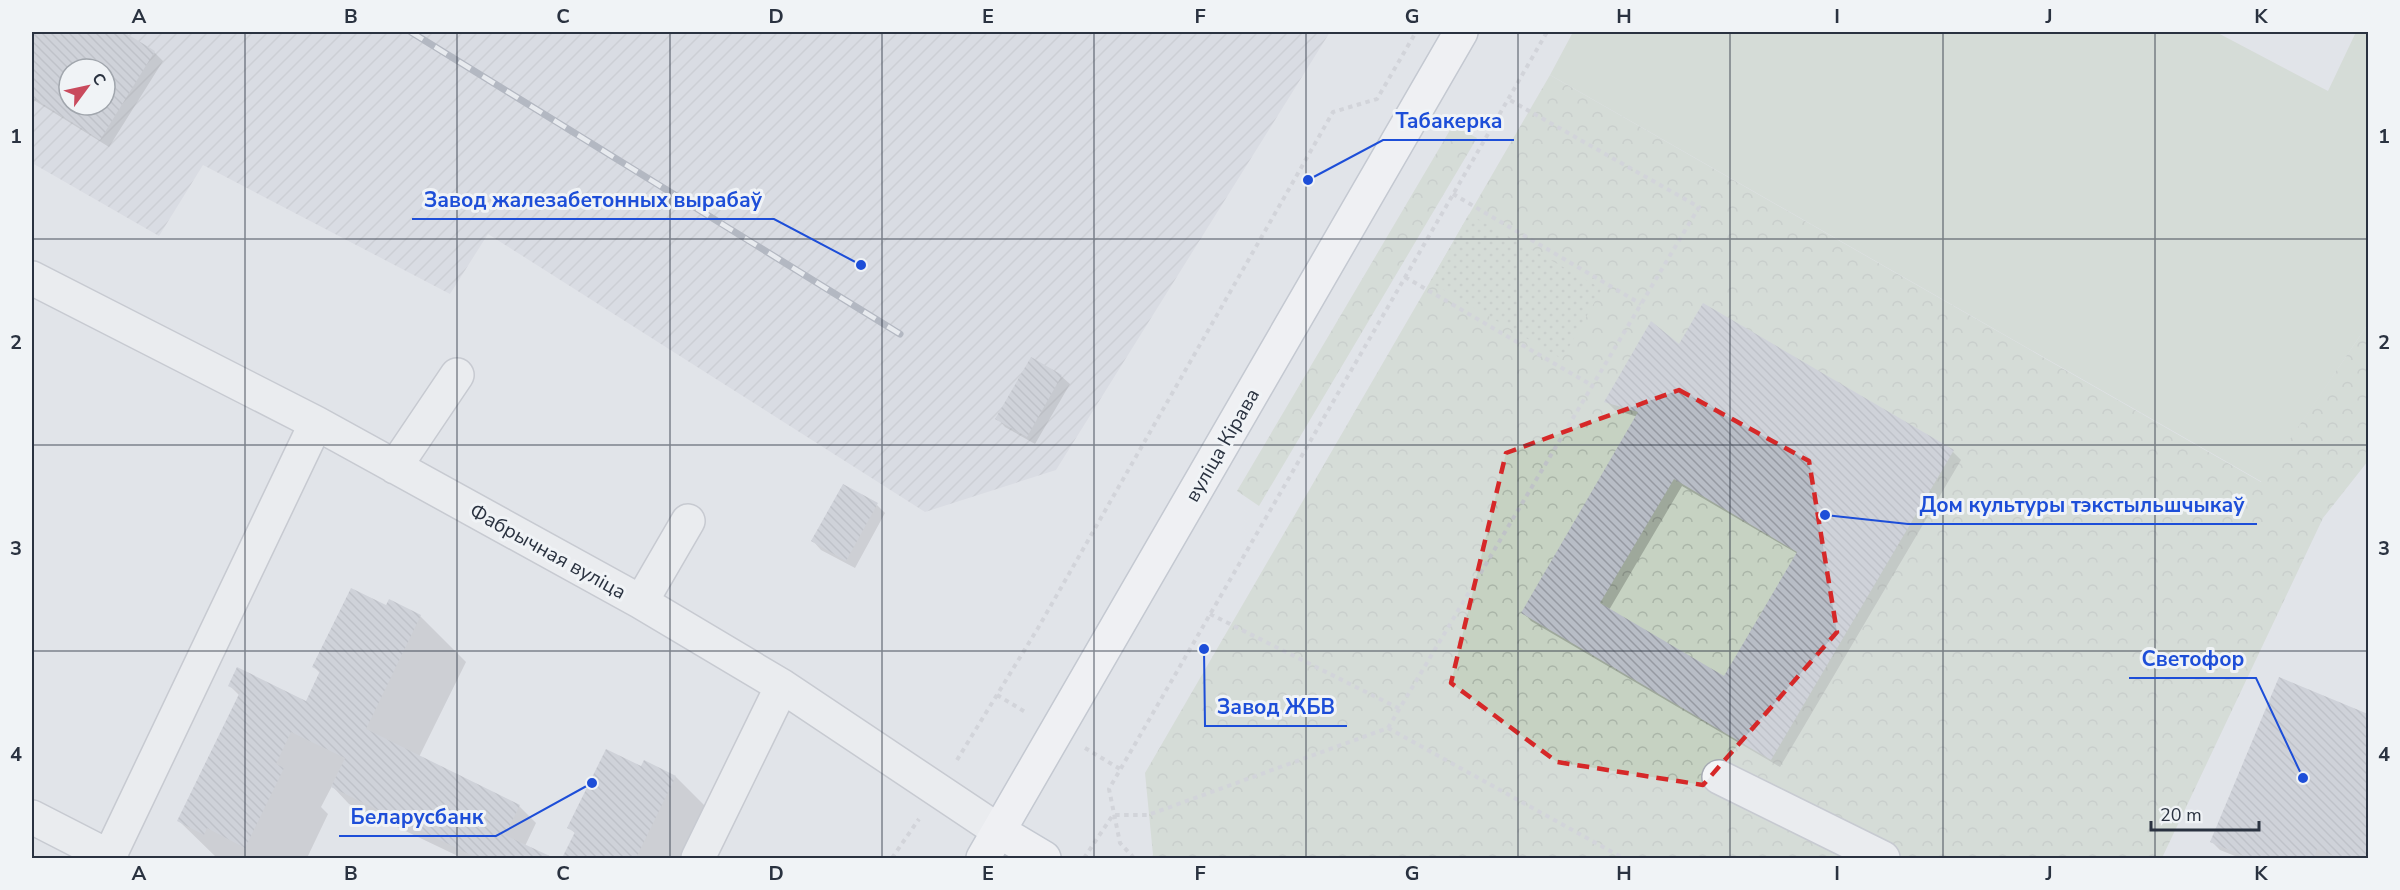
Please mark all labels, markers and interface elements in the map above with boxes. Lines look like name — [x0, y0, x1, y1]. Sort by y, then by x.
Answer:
text: A — [132, 3, 147, 30]
text: B — [344, 3, 358, 30]
text: C — [556, 3, 570, 30]
text: D — [768, 3, 784, 30]
text: E — [982, 3, 994, 30]
text: F — [1194, 3, 1206, 30]
text: G — [1405, 3, 1419, 30]
text: H — [1616, 3, 1632, 30]
text: I — [1834, 3, 1840, 30]
text: J — [2044, 3, 2053, 30]
text: K — [2254, 3, 2268, 30]
north arrow — [57, 57, 117, 117]
text: С — [87, 69, 111, 90]
callout: Табакерка — [1383, 101, 1514, 140]
text: Табакерка — [1395, 107, 1503, 135]
text: 1 — [10, 123, 22, 150]
text: 1 — [2378, 123, 2390, 150]
callout: Завод жалезабетонных вырабаў — [412, 180, 774, 219]
text: Завод жалезабетонных вырабаў — [424, 186, 763, 214]
text: 2 — [10, 329, 22, 356]
text: 2 — [2378, 329, 2390, 356]
street label: вуліца Кірава — [1179, 383, 1266, 507]
callout: Дом культуры тэкстыльшчыкаў — [1908, 485, 2257, 524]
text: Дом культуры тэкстыльшчыкаў — [1919, 491, 2245, 519]
street label: Фабрычная вуліца — [465, 497, 631, 606]
text: 3 — [10, 535, 22, 562]
text: 3 — [2378, 535, 2390, 562]
callout: Светофор — [2129, 639, 2256, 678]
text: Светофор — [2142, 645, 2244, 673]
callout: Завод ЖБВ — [1205, 687, 1347, 726]
text: Завод ЖБВ — [1217, 693, 1335, 721]
text: 4 — [10, 741, 22, 768]
text: 4 — [2378, 741, 2390, 768]
scale bar — [2151, 794, 2259, 832]
callout: Беларусбанк — [339, 797, 496, 836]
text: Беларусбанк — [351, 803, 484, 831]
text: 20 m — [2160, 803, 2202, 827]
text: A — [132, 860, 147, 887]
text: B — [344, 860, 358, 887]
text: C — [556, 860, 570, 887]
text: D — [768, 860, 784, 887]
text: E — [982, 860, 994, 887]
text: F — [1194, 860, 1206, 887]
text: G — [1405, 860, 1419, 887]
text: H — [1616, 860, 1632, 887]
text: I — [1834, 860, 1840, 887]
text: J — [2044, 860, 2053, 887]
text: K — [2254, 860, 2268, 887]

